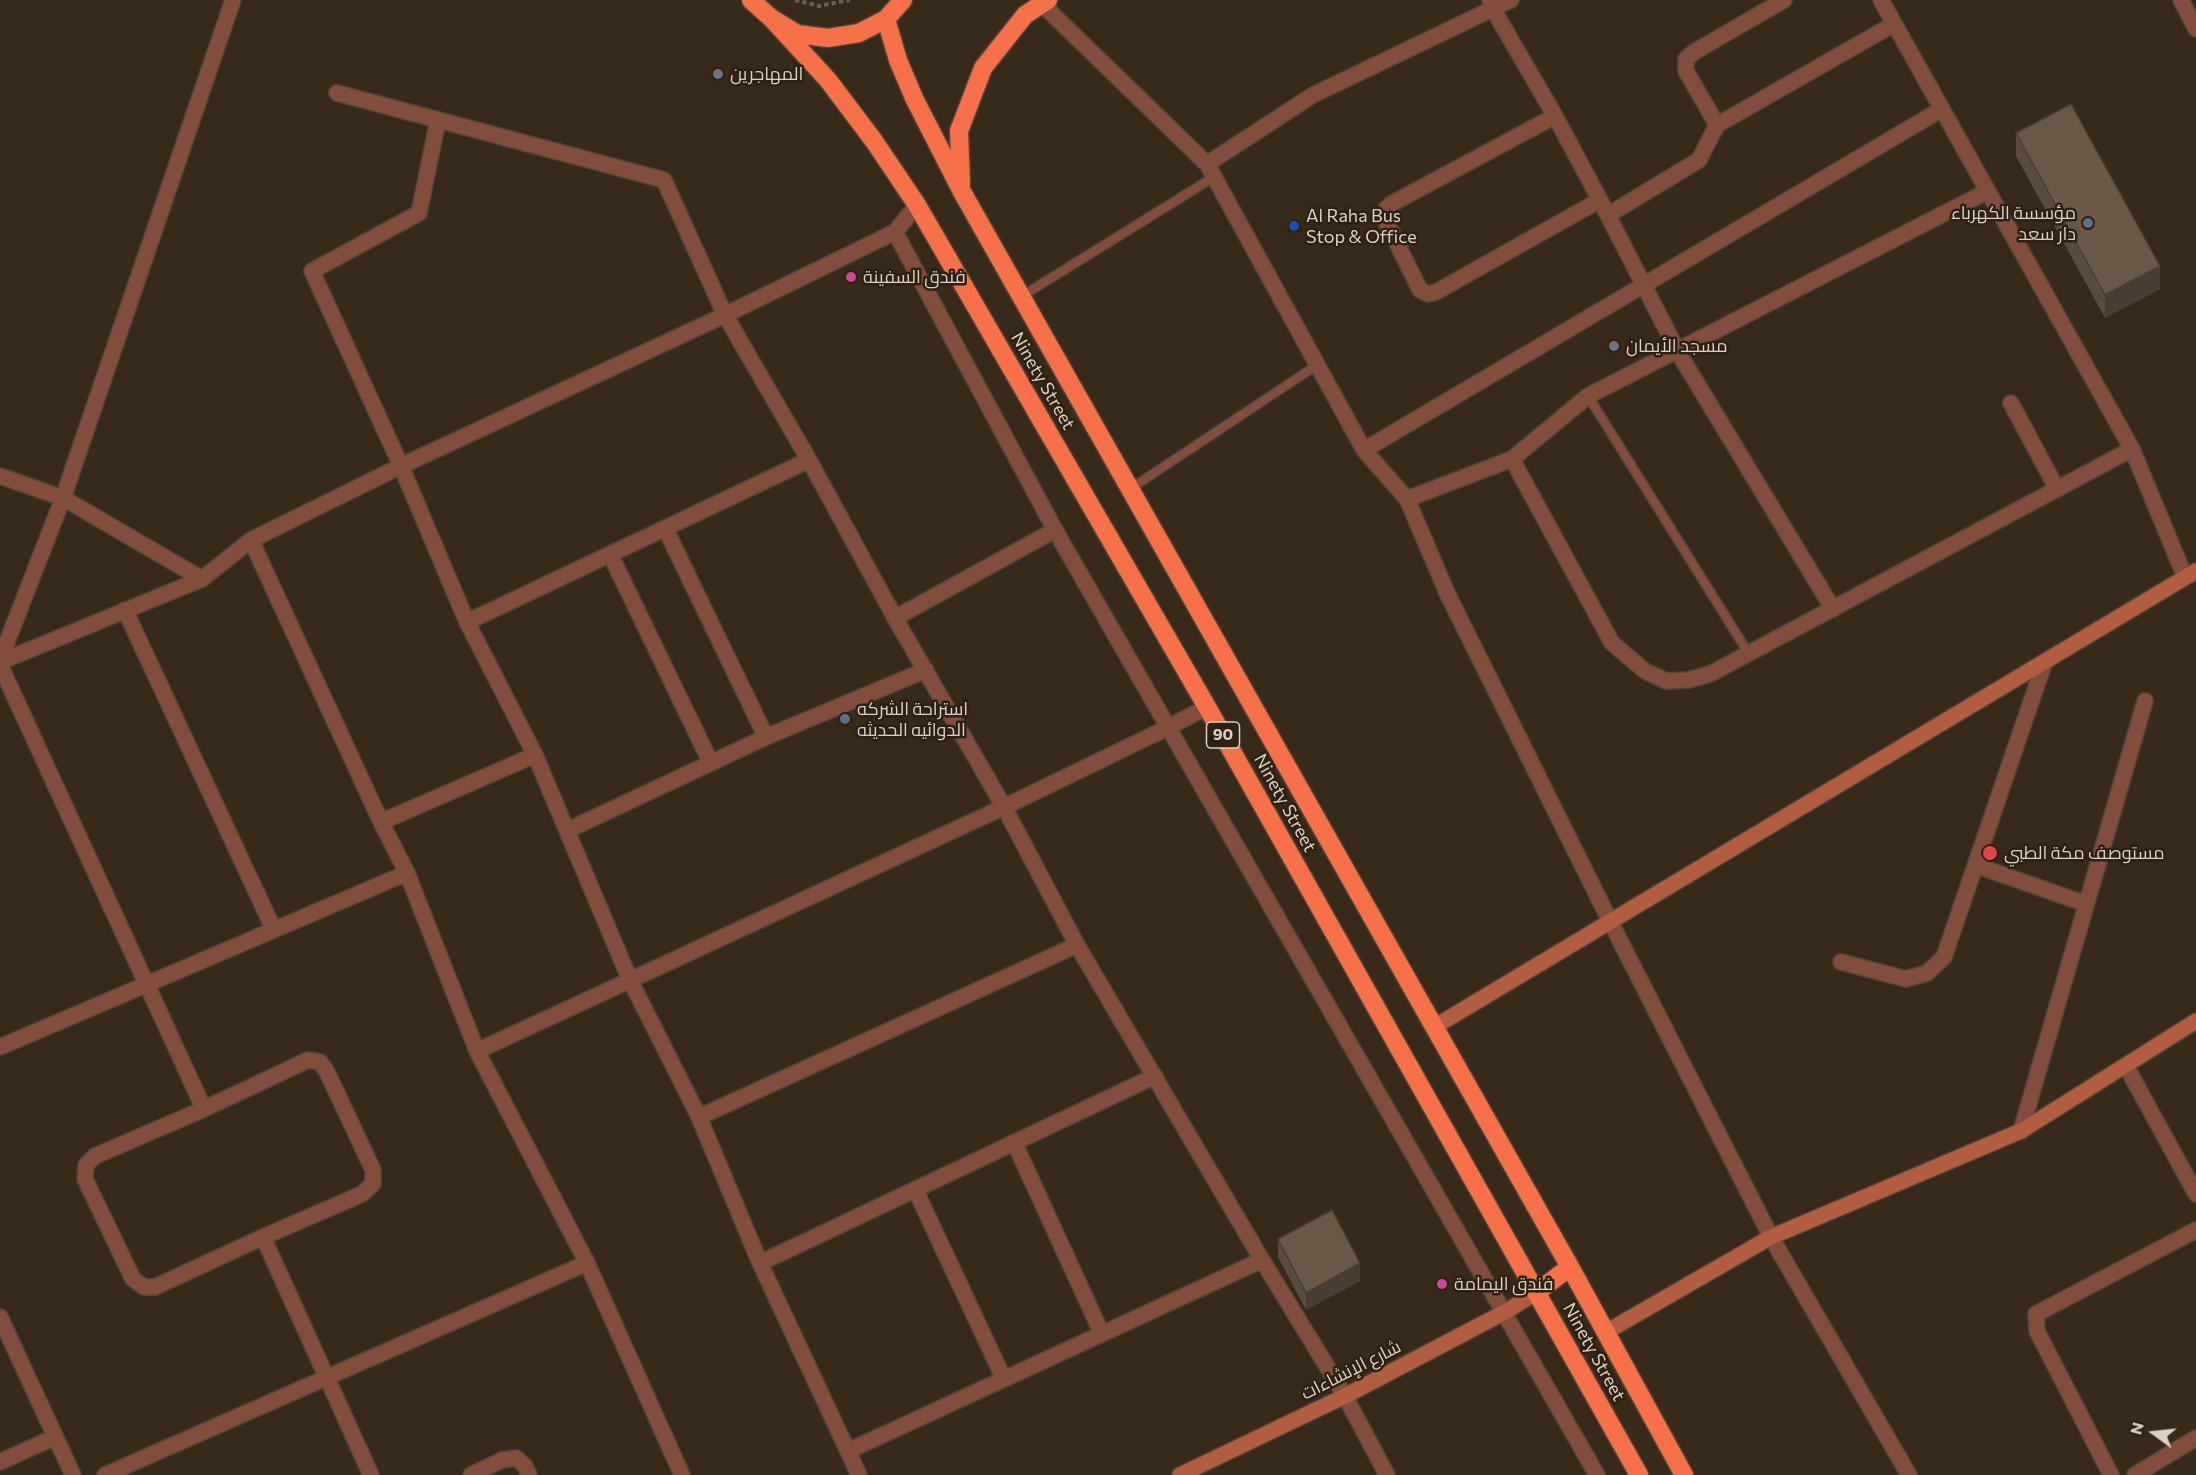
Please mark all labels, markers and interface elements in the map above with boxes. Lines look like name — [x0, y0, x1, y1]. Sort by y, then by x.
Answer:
place label: المهاجرين — [730, 63, 803, 85]
marker: المهاجرين — [711, 67, 725, 81]
place label: مؤسسة الكهرباء دار سعد — [1951, 202, 2076, 244]
place label: Al Raha Bus Stop & Office — [1306, 205, 1417, 248]
marker: مؤسسة الكهرباء دار سعد — [2081, 216, 2095, 230]
marker: Al Raha Bus Stop & Office — [1287, 219, 1301, 233]
place label: فندق السفينة — [863, 266, 966, 288]
marker: فندق السفينة — [844, 270, 858, 284]
street label: Ninety Street — [1006, 328, 1080, 434]
place label: مسجد الأيمان — [1626, 335, 1728, 357]
marker: مسجد الأيمان — [1607, 339, 1621, 353]
place label: استراحة الشركه الدوائيه الحديثه — [857, 698, 968, 740]
marker: استراحة الشركه الدوائيه الحديثه — [838, 712, 852, 726]
road number: 90 — [1206, 722, 1240, 748]
street label: Ninety Street — [1249, 750, 1321, 856]
place label: مستوصف مكة الطبي — [2004, 842, 2164, 864]
marker: مستوصف مكة الطبي — [1981, 844, 1999, 862]
place label: فندق اليمامة — [1454, 1273, 1553, 1295]
marker: فندق اليمامة — [1435, 1277, 1449, 1291]
street label: Ninety Street — [1558, 1299, 1630, 1405]
street label: شارع الإنشاءات — [1297, 1336, 1405, 1404]
north arrow — [2124, 1403, 2184, 1463]
text: N — [2125, 1420, 2147, 1436]

